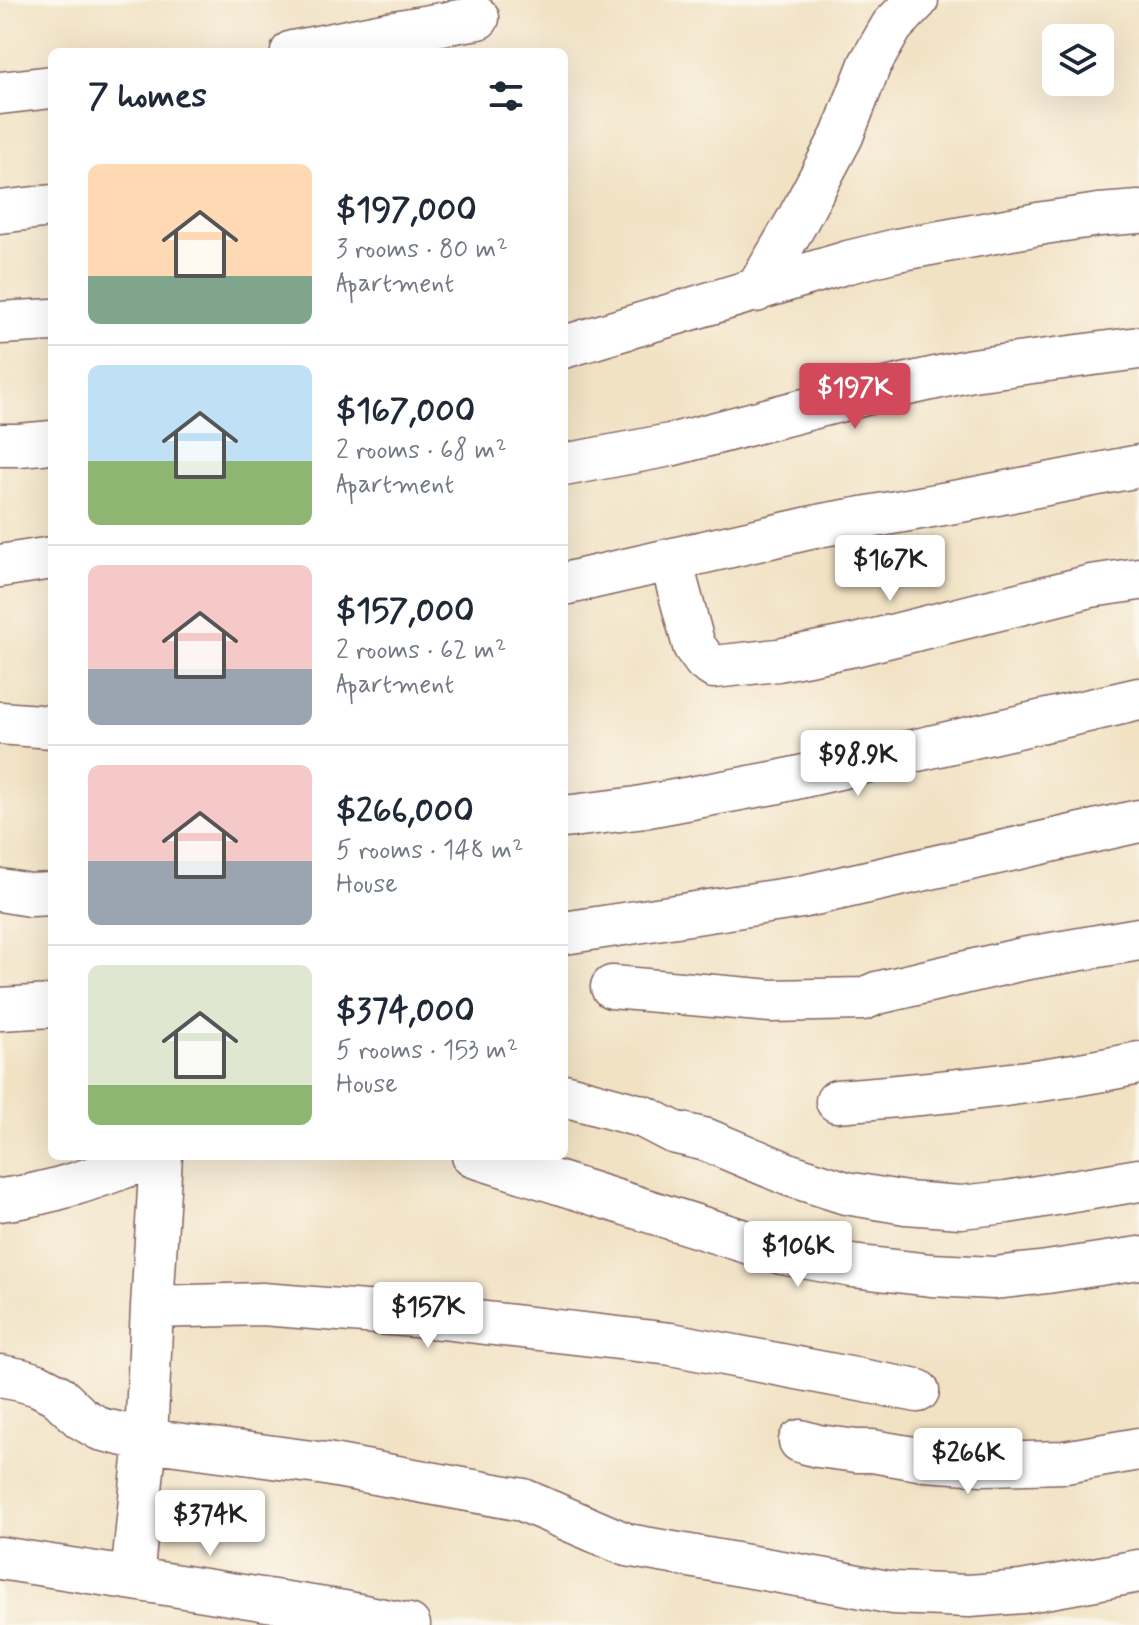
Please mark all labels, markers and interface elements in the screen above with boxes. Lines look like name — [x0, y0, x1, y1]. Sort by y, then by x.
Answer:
map controls — [1042, 24, 1114, 96]
button: layers — [1042, 24, 1114, 96]
text: 7 homes — [88, 74, 207, 119]
icon: filters — [484, 74, 528, 118]
text: $197,000 — [336, 188, 477, 233]
icon: home — [152, 196, 248, 292]
text: 3 rooms · 80 m² — [336, 233, 508, 267]
text: Apartment — [336, 267, 454, 301]
pin: $197K — [799, 363, 911, 431]
text: $197K — [817, 372, 893, 406]
text: $167,000 — [336, 389, 475, 434]
icon: home — [152, 397, 248, 493]
text: 2 rooms · 68 m² — [336, 434, 507, 468]
text: Apartment — [336, 468, 454, 502]
pin: $167K — [834, 535, 946, 603]
text: $167K — [853, 544, 927, 578]
text: $157,000 — [336, 589, 475, 634]
icon: home — [152, 597, 248, 693]
text: 2 rooms · 62 m² — [336, 634, 506, 668]
text: Apartment — [336, 668, 454, 702]
pin: $98.9K — [793, 730, 923, 798]
text: $98.9K — [819, 739, 897, 773]
text: $266,000 — [336, 789, 474, 834]
icon: home — [152, 797, 248, 893]
text: 5 rooms · 148 m² — [336, 834, 523, 868]
text: House — [336, 868, 397, 902]
text: $374,000 — [336, 989, 475, 1034]
icon: home — [152, 997, 248, 1093]
text: 5 rooms · 153 m² — [336, 1034, 518, 1068]
text: House — [336, 1068, 397, 1102]
pin: $106K — [742, 1221, 854, 1289]
text: $106K — [762, 1230, 834, 1264]
pin: $157K — [372, 1282, 484, 1350]
text: $157K — [391, 1291, 465, 1325]
pin: $266K — [912, 1428, 1024, 1496]
text: $266K — [931, 1437, 1005, 1471]
pin: $374K — [154, 1490, 266, 1558]
text: $374K — [173, 1499, 247, 1533]

